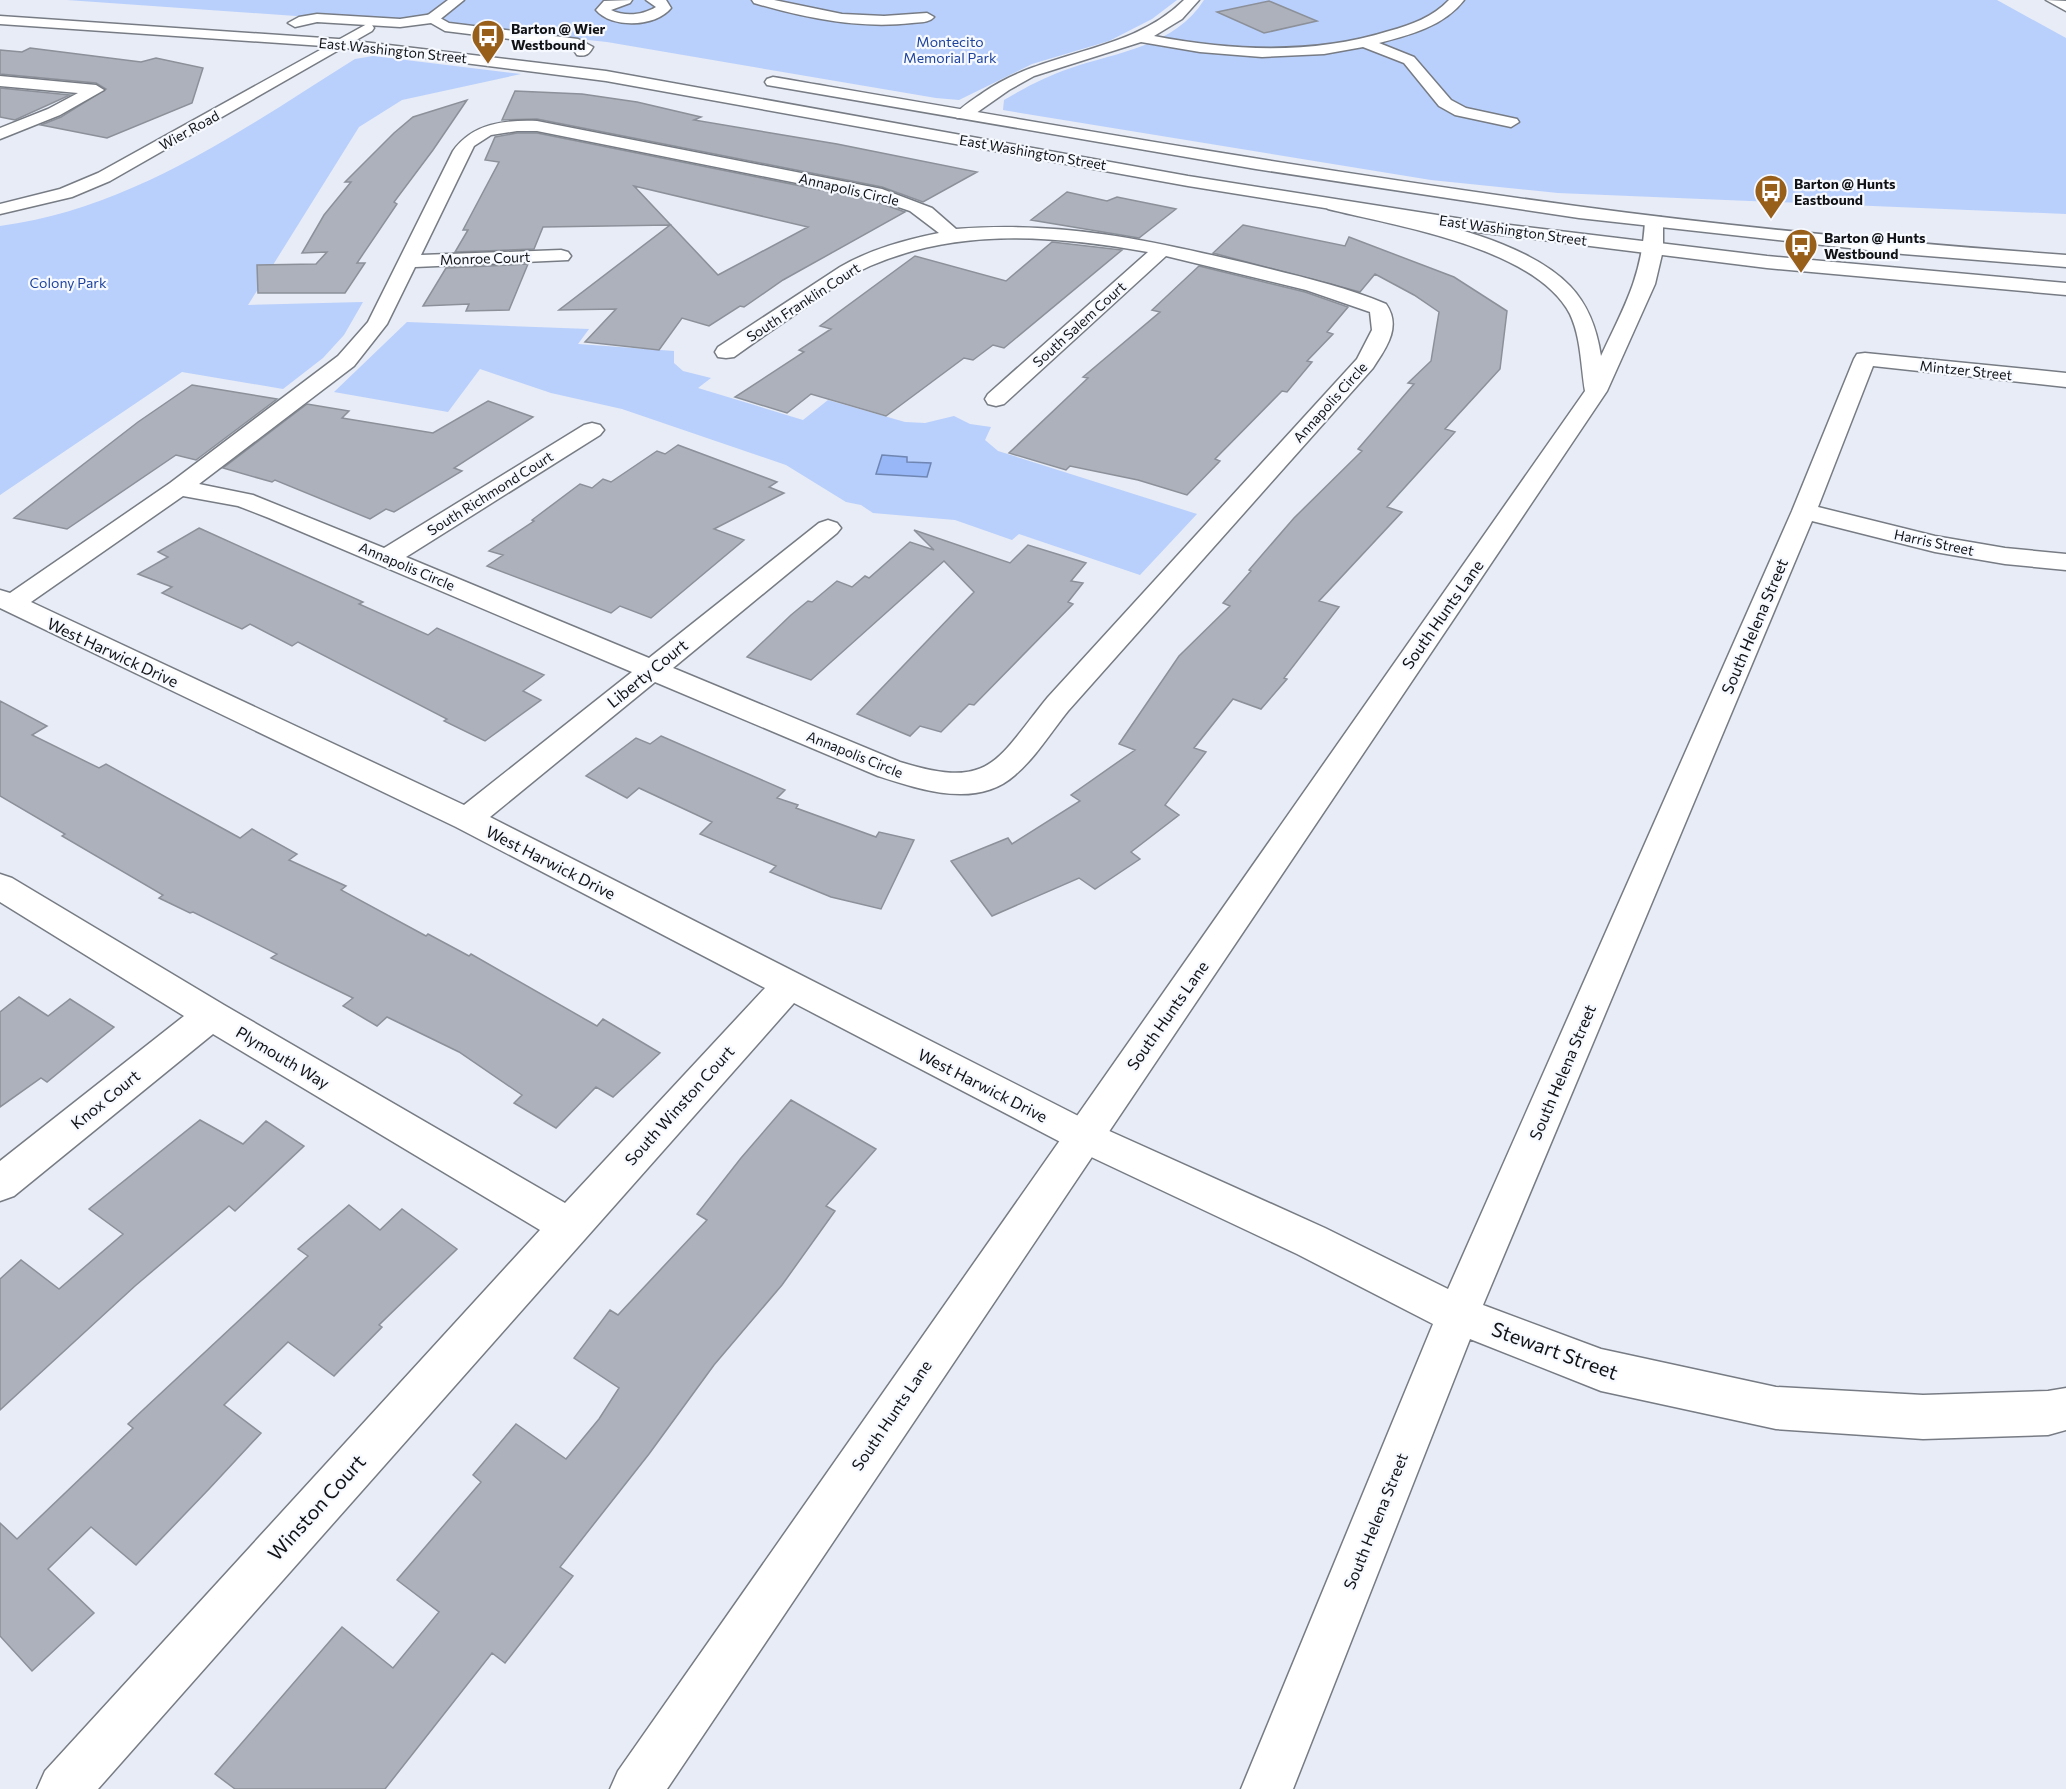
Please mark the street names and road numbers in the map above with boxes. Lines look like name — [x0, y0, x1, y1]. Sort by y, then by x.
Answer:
street label: East Washington Street — [318, 34, 468, 66]
street label: Wier Road — [156, 107, 222, 153]
street label: East Washington Street — [958, 131, 1108, 173]
street label: Annapolis Circle — [797, 169, 901, 209]
street label: East Washington Street — [1438, 211, 1588, 249]
street label: Monroe Court — [439, 248, 531, 268]
street label: South Franklin Court — [743, 259, 863, 345]
street label: South Salem Court — [1029, 278, 1129, 370]
street label: Mintzer Street — [1919, 357, 2013, 383]
street label: Annapolis Circle — [1289, 358, 1371, 446]
street label: South Richmond Court — [424, 447, 556, 539]
street label: Harris Street — [1893, 525, 1976, 559]
street label: Annapolis Circle — [357, 538, 457, 594]
street label: South Helena Street — [1717, 555, 1791, 697]
street label: South Hunts Lane — [1397, 556, 1487, 672]
street label: West Harwick Drive — [44, 613, 182, 691]
street label: Liberty Court — [603, 635, 691, 711]
street label: Annapolis Circle — [804, 727, 906, 781]
street label: West Harwick Drive — [483, 821, 619, 903]
street label: South Hunts Lane — [1122, 957, 1212, 1073]
street label: South Helena Street — [1525, 1001, 1599, 1143]
street label: Plymouth Way — [233, 1022, 333, 1092]
street label: South Winston Court — [620, 1041, 738, 1169]
street label: West Harwick Drive — [915, 1044, 1051, 1126]
street label: Knox Court — [67, 1065, 144, 1133]
street label: Stewart Street — [1489, 1316, 1621, 1384]
street label: South Hunts Lane — [847, 1356, 935, 1474]
street label: Winston Court — [262, 1449, 370, 1565]
street label: South Helena Street — [1339, 1450, 1411, 1592]

